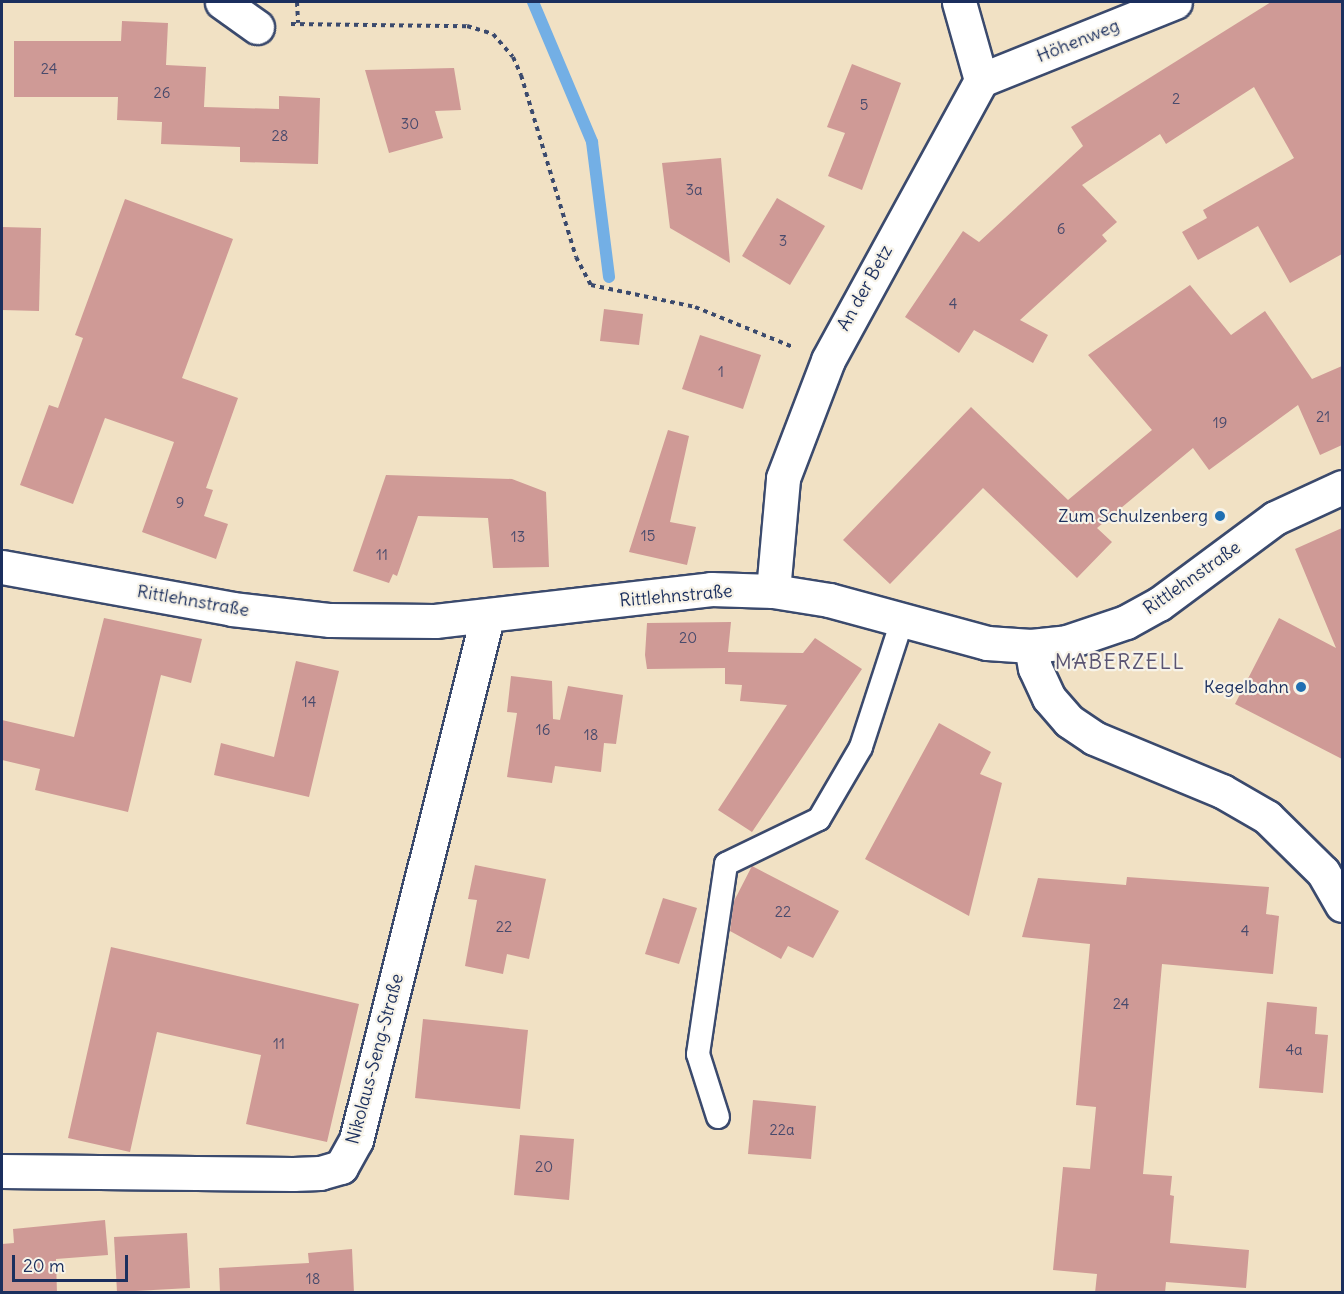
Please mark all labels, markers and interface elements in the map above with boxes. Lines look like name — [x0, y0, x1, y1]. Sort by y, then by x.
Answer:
street label: Höhenweg — [1033, 15, 1123, 67]
house number: 24 — [41, 60, 57, 78]
house number: 26 — [154, 84, 170, 102]
house number: 2 — [1172, 90, 1180, 108]
house number: 5 — [860, 96, 868, 114]
house number: 30 — [401, 115, 419, 133]
house number: 28 — [272, 127, 288, 145]
house number: 3a — [685, 181, 703, 199]
house number: 6 — [1057, 220, 1065, 238]
house number: 3 — [779, 232, 787, 250]
street label: An der Betz — [833, 242, 897, 334]
house number: 4 — [949, 295, 957, 313]
house number: 1 — [718, 363, 724, 381]
house number: 21 — [1316, 408, 1330, 426]
house number: 19 — [1213, 414, 1227, 432]
house number: 9 — [176, 494, 184, 512]
place label: Zum Schulzenberg — [1058, 505, 1208, 527]
marker: Zum Schulzenberg — [1213, 509, 1227, 523]
house number: 15 — [641, 527, 655, 545]
house number: 13 — [511, 528, 525, 546]
street label: Rittlehnstraße — [1139, 537, 1245, 619]
house number: 11 — [376, 546, 388, 564]
street label: Rittlehnstraße — [619, 580, 733, 612]
street label: Rittlehnstraße — [135, 581, 251, 621]
house number: 20 — [679, 629, 697, 647]
district label: MABERZELL — [1055, 649, 1185, 675]
place label: Kegelbahn — [1204, 676, 1289, 698]
marker: Kegelbahn — [1294, 680, 1308, 694]
house number: 14 — [302, 693, 316, 711]
house number: 16 — [536, 721, 550, 739]
house number: 18 — [584, 726, 598, 744]
house number: 22 — [775, 903, 791, 921]
house number: 22 — [496, 918, 512, 936]
house number: 4 — [1241, 922, 1249, 940]
street label: Nikolaus-Seng-Straße — [342, 971, 408, 1147]
house number: 24 — [1113, 995, 1129, 1013]
house number: 11 — [273, 1035, 285, 1053]
house number: 4a — [1285, 1041, 1303, 1059]
house number: 22a — [769, 1121, 795, 1139]
house number: 20 — [535, 1158, 553, 1176]
scale bar — [15, 1243, 130, 1281]
text: 20 m — [23, 1254, 65, 1277]
house number: 18 — [306, 1270, 320, 1288]

